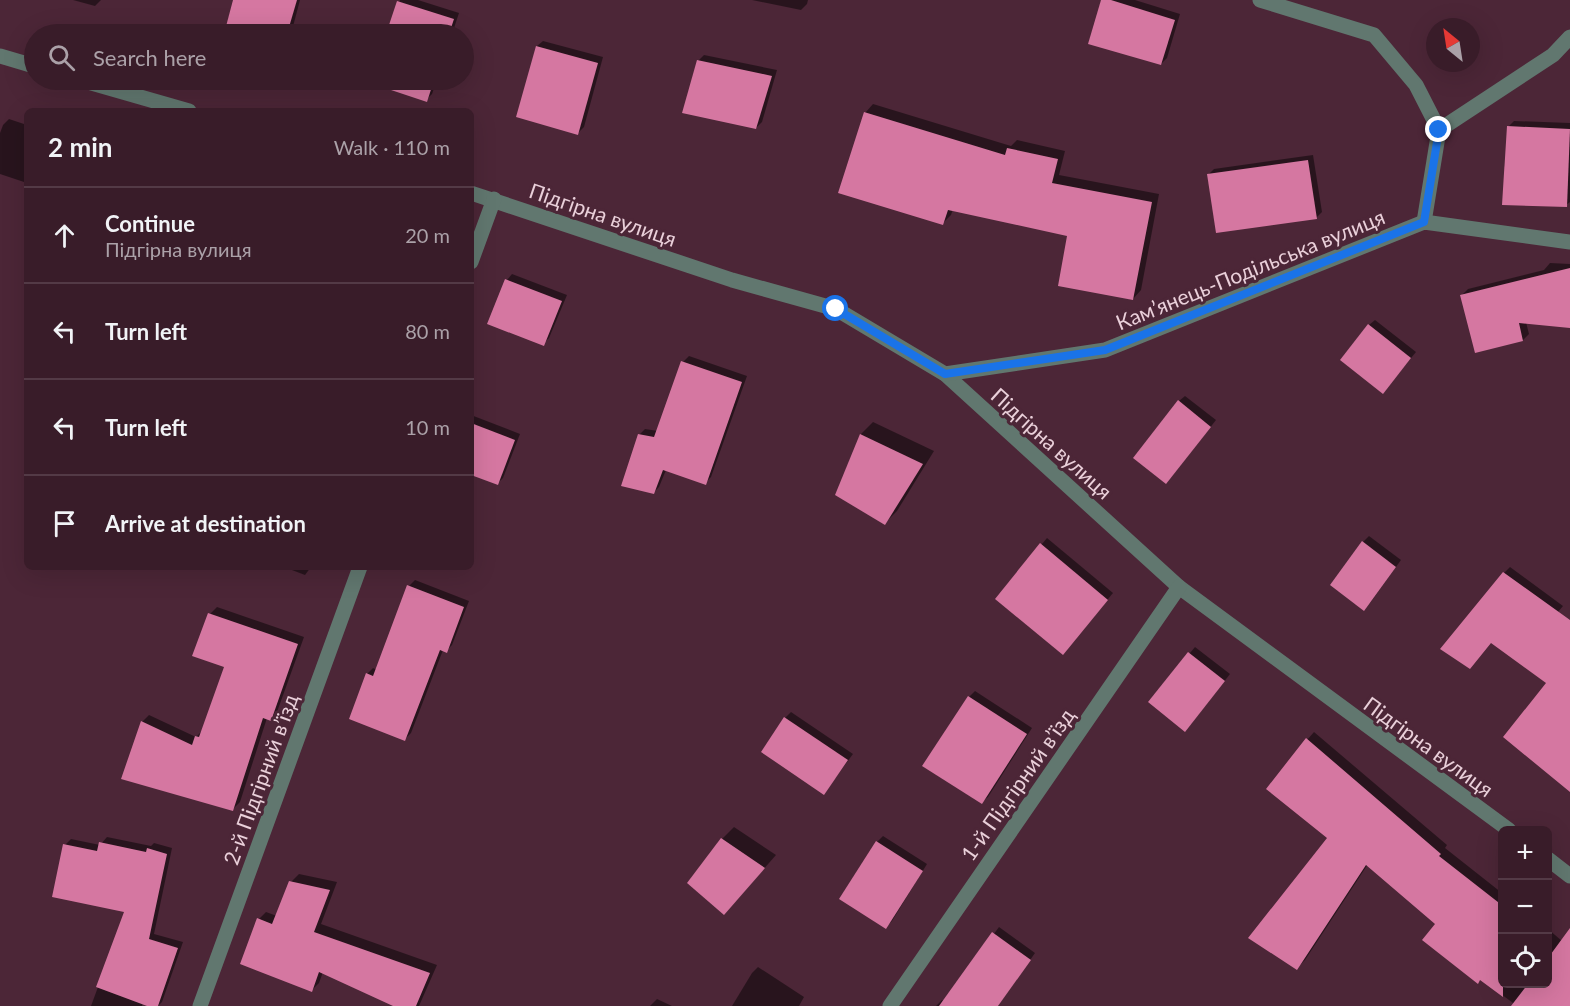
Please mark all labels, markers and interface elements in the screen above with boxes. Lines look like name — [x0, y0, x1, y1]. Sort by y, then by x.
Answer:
north arrow — [1426, 18, 1480, 72]
search box — [24, 24, 474, 90]
icon: search — [45, 41, 78, 74]
text: Search here — [93, 44, 206, 71]
route end — [1425, 116, 1451, 142]
text: 2 min — [48, 131, 112, 163]
text: Walk · 110 m — [334, 135, 450, 159]
street label: Підгірна вулиця — [526, 177, 680, 251]
street label: Кам’янець-Подільська вулиця — [1112, 203, 1388, 335]
text: Continue — [105, 210, 195, 237]
icon: ahead — [48, 219, 81, 252]
text: 20 m — [405, 223, 450, 247]
text: Підгірна вулиця — [105, 237, 252, 261]
route start — [822, 295, 848, 321]
icon: left — [48, 315, 81, 348]
text: Turn left — [105, 318, 187, 345]
text: 80 m — [405, 319, 450, 343]
street label: Підгірна вулиця — [986, 382, 1118, 504]
icon: left — [48, 411, 81, 444]
text: Turn left — [105, 414, 187, 441]
text: 10 m — [405, 415, 450, 439]
icon: arrive — [48, 507, 81, 540]
text: Arrive at destination — [105, 510, 306, 537]
street label: 2-й Підгірний в’їзд — [217, 690, 303, 868]
street label: Підгірна вулиця — [1359, 691, 1499, 801]
street label: 1-й Підгірний в’їзд — [955, 703, 1079, 865]
map controls — [1498, 826, 1552, 988]
button: + — [1498, 826, 1552, 880]
button: − — [1498, 880, 1552, 934]
button: locate — [1498, 934, 1552, 988]

